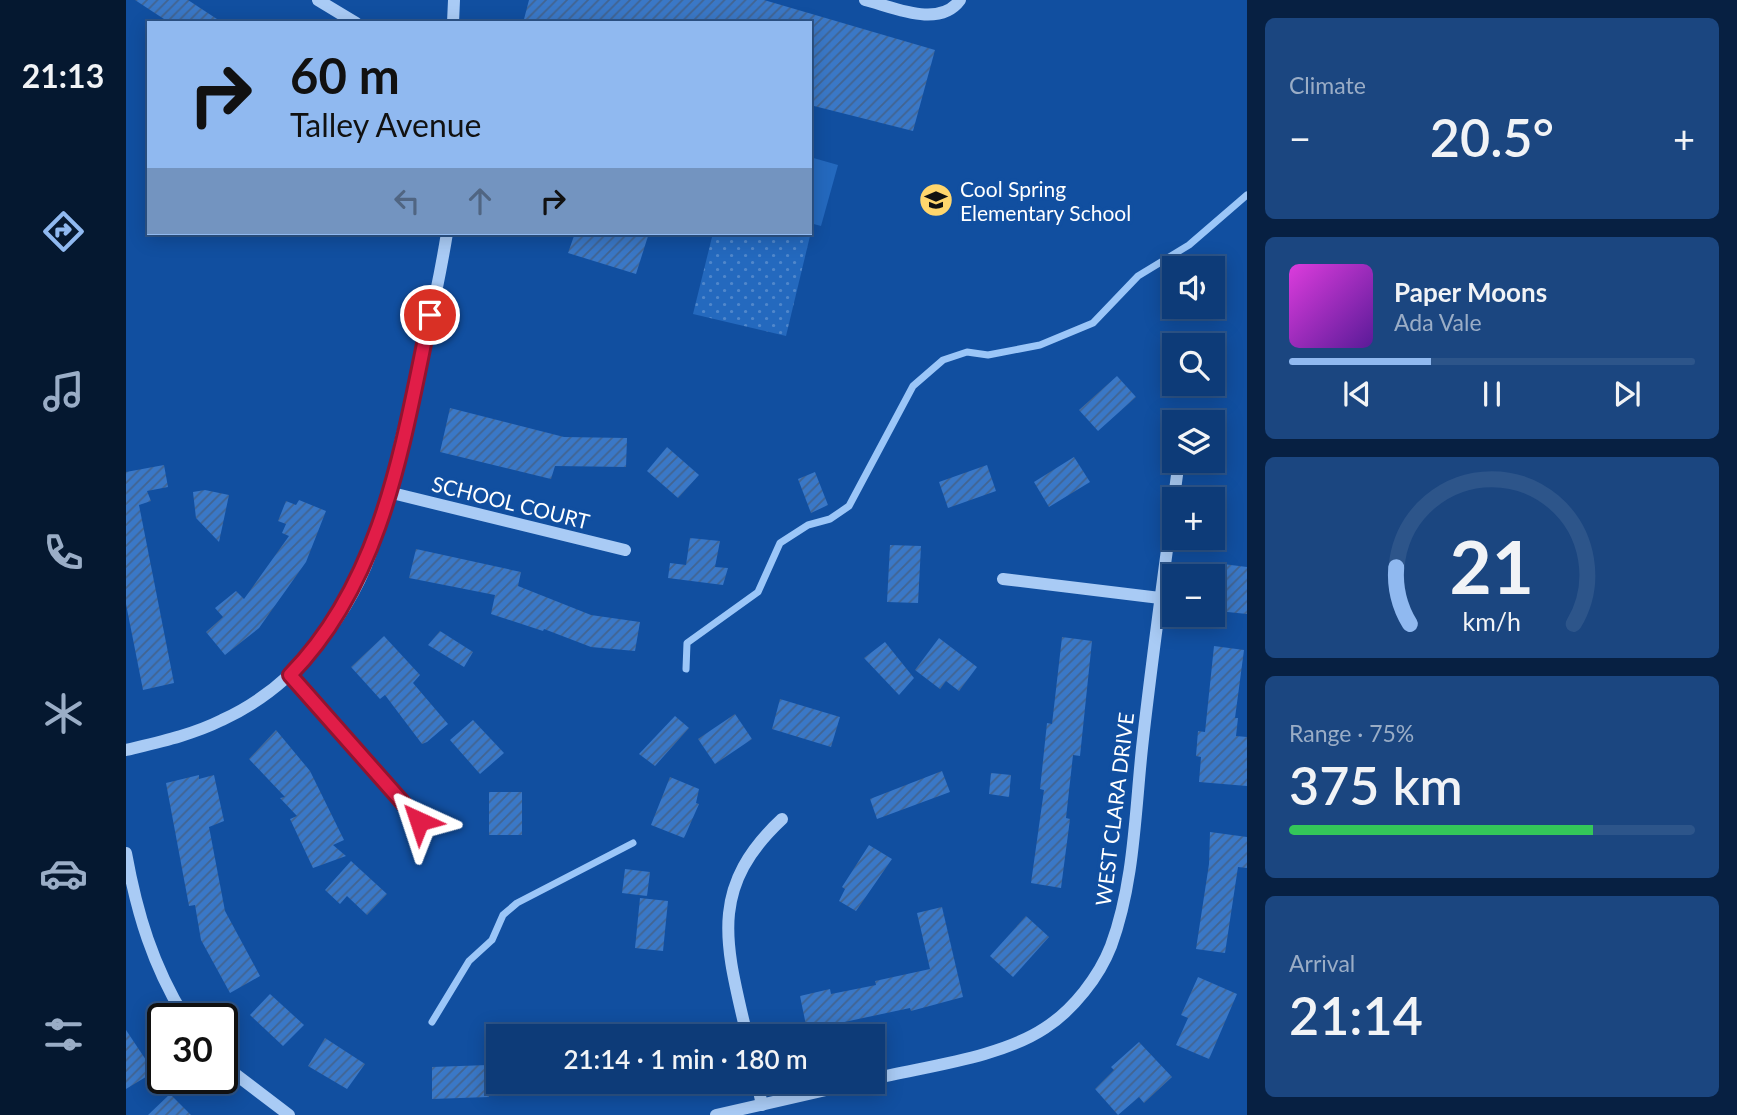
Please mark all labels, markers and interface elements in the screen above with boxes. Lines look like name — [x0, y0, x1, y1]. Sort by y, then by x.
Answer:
text: 60 m — [290, 46, 400, 104]
icon: right — [175, 49, 266, 140]
text: 21:13 — [22, 56, 104, 95]
text: Climate — [1289, 71, 1366, 99]
text: Talley Avenue — [290, 105, 482, 144]
text: 20.5° — [1430, 106, 1554, 168]
text: − — [1289, 115, 1311, 161]
text: + — [1673, 115, 1695, 161]
place label: Cool Spring Elementary School — [960, 176, 1131, 225]
school or university icon: Cool Spring Elementary School — [917, 181, 955, 219]
icon: left — [388, 182, 426, 220]
icon: ahead — [461, 182, 499, 220]
icon: right — [534, 182, 572, 220]
icon: directions — [39, 207, 88, 256]
map controls — [1162, 256, 1225, 627]
button: sound — [1162, 256, 1225, 319]
text: Paper Moons — [1394, 276, 1547, 308]
pin — [400, 285, 460, 345]
icon: arrive — [411, 296, 449, 334]
text: Ada Vale — [1394, 308, 1482, 336]
button: search — [1162, 333, 1225, 396]
icon: music — [39, 367, 88, 416]
icon: previous — [1338, 375, 1376, 413]
icon: pause — [1473, 375, 1511, 413]
icon: next — [1608, 375, 1646, 413]
button: layers — [1162, 410, 1225, 473]
street label: SCHOOL COURT — [430, 470, 593, 534]
button: + — [1162, 487, 1225, 550]
text: 21 — [1450, 522, 1534, 610]
icon: phone — [39, 528, 88, 577]
button: − — [1162, 564, 1225, 627]
text: km/h — [1463, 605, 1521, 635]
icon: climate — [39, 689, 88, 738]
street label: WEST CLARA DRIVE — [1090, 711, 1138, 907]
text: Range · 75% — [1289, 719, 1414, 747]
text: 375 km — [1289, 754, 1463, 816]
position arrow — [382, 784, 456, 858]
icon: car — [39, 849, 88, 898]
text: Arrival — [1289, 949, 1355, 977]
text: 21:14 — [1289, 984, 1423, 1046]
speed limit sign: 30 — [147, 1003, 238, 1094]
icon: filters — [39, 1010, 88, 1059]
text: 21:14 · 1 min · 180 m — [563, 1043, 808, 1075]

